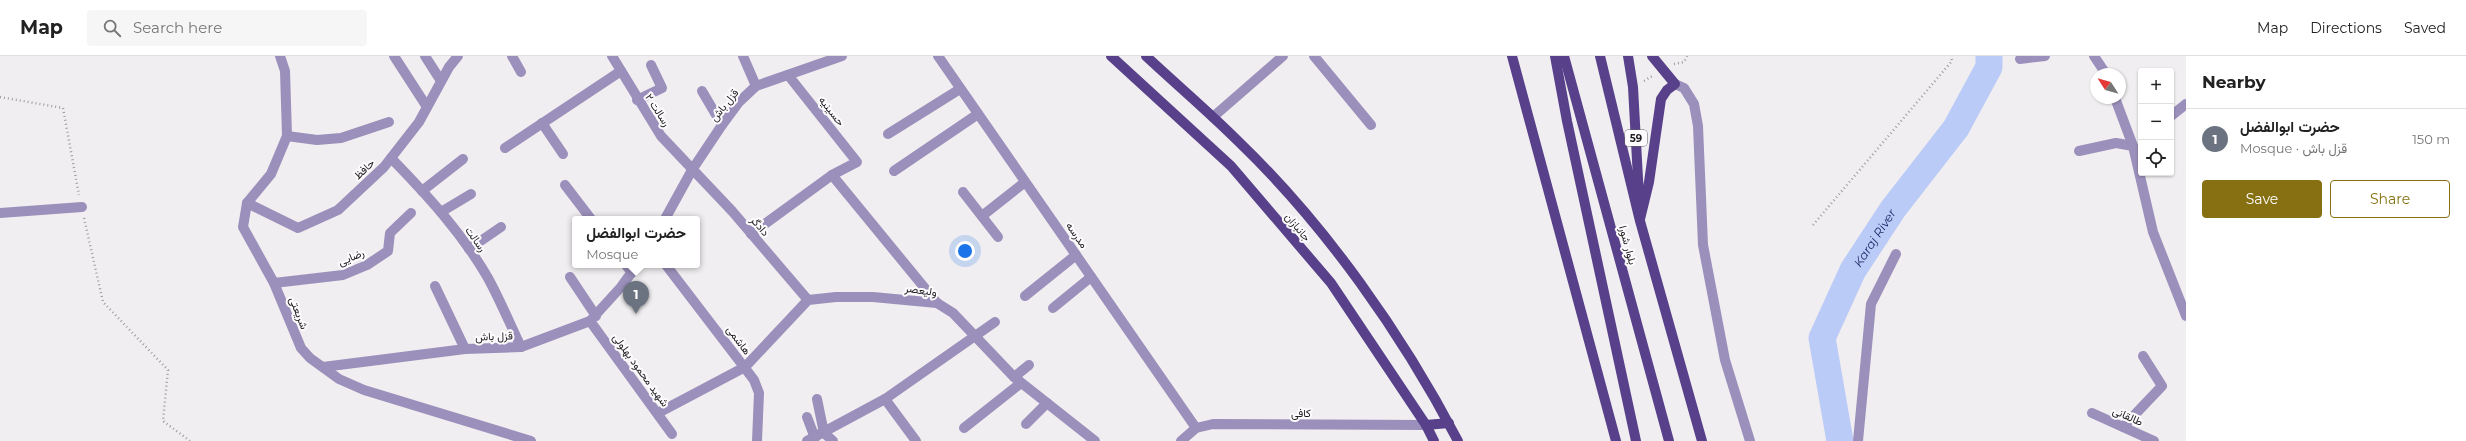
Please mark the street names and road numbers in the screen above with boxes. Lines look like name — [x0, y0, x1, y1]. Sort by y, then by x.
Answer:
street label: قزل باش — [707, 86, 741, 124]
street label: رسالت ۲ — [642, 91, 674, 129]
street label: حسینیه — [816, 93, 848, 129]
road number: 59 — [1625, 130, 1647, 146]
street label: حافظ — [351, 156, 377, 182]
street label: جانبازان — [1282, 210, 1314, 244]
street label: دادگر — [747, 212, 773, 239]
street label: مدرسه — [1063, 219, 1091, 251]
street label: رسالت — [462, 224, 490, 255]
street label: بلوار شورا — [1616, 224, 1640, 266]
street label: رضایی — [336, 245, 366, 269]
street label: ولیعصر — [903, 281, 938, 299]
street label: شریعتی — [286, 295, 312, 332]
street label: هاشمی — [724, 323, 755, 358]
street label: قزل باش — [475, 328, 513, 344]
street label: شهید محمود بهلولی — [610, 331, 672, 410]
street label: طالقانی — [2111, 403, 2145, 429]
street label: کافی — [1291, 406, 1311, 420]

